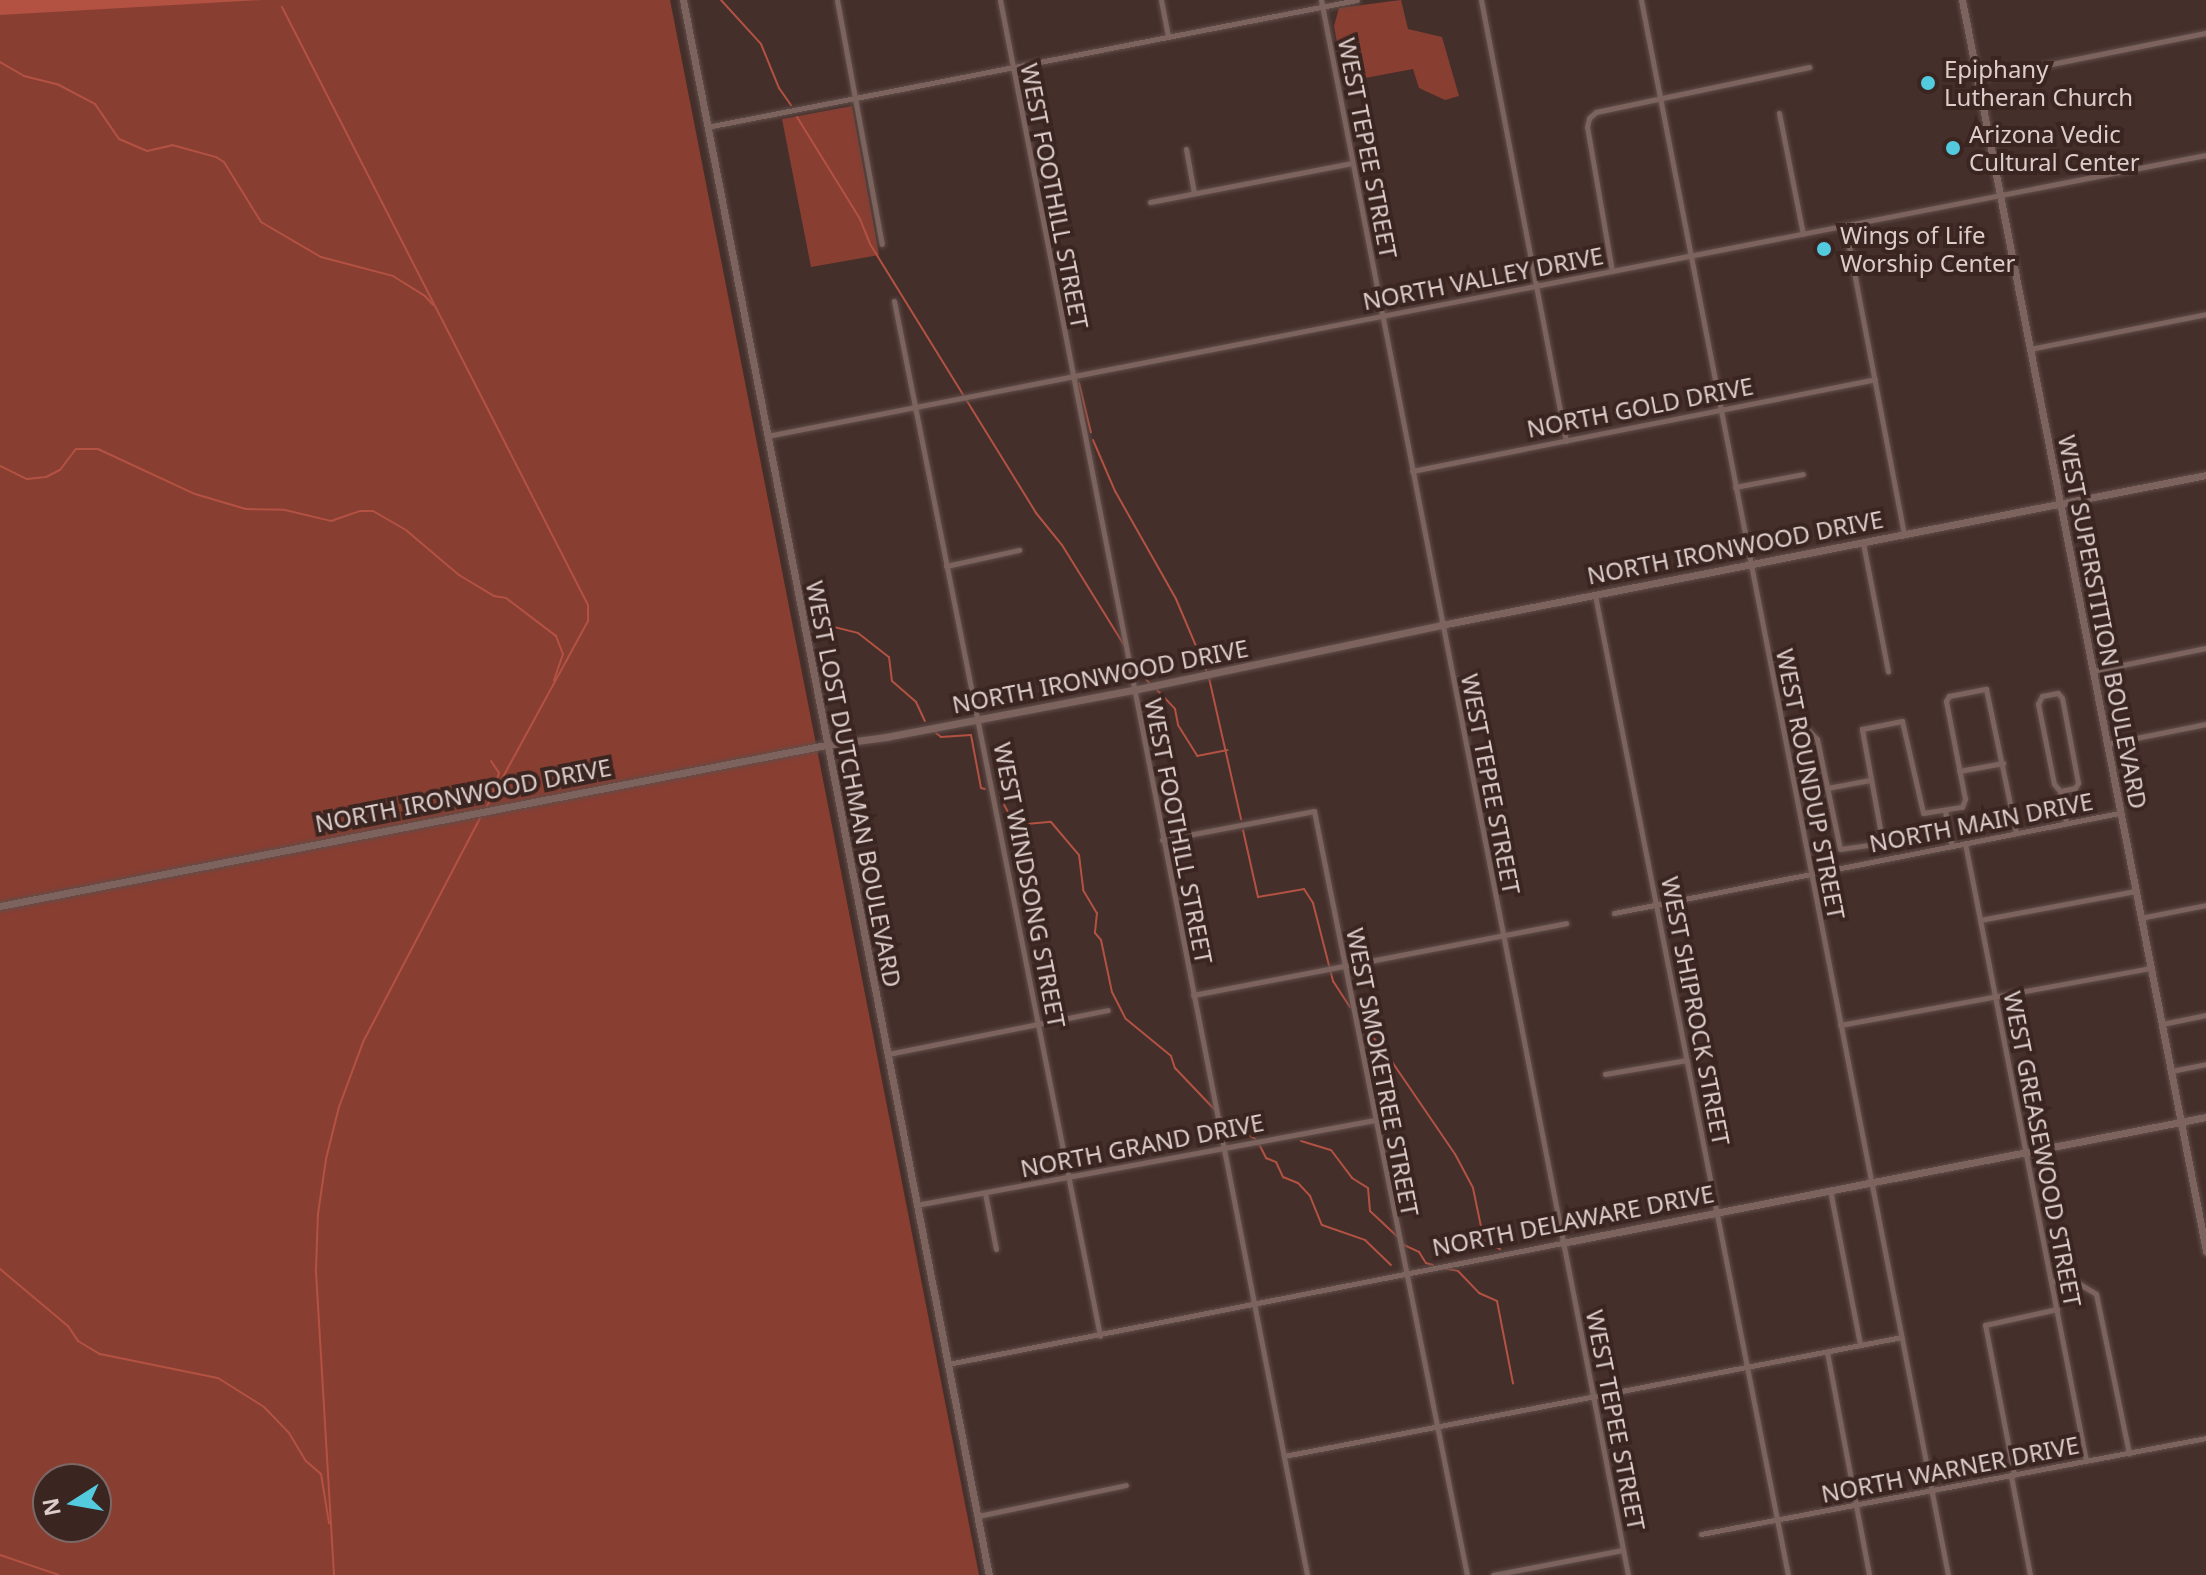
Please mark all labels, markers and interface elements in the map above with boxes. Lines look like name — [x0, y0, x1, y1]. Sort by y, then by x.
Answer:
street label: WEST TEPEE STREET — [1332, 35, 1404, 261]
place label: Epiphany Lutheran Church — [1944, 55, 2133, 111]
street label: WEST FOOTHILL STREET — [1015, 61, 1095, 331]
marker: Epiphany Lutheran Church — [1919, 74, 1937, 92]
place label: Arizona Vedic Cultural Center — [1969, 120, 2140, 176]
marker: Arizona Vedic Cultural Center — [1944, 139, 1962, 157]
place label: Wings of Life Worship Center — [1840, 221, 2015, 277]
marker: Wings of Life Worship Center — [1815, 240, 1833, 258]
street label: NORTH VALLEY DRIVE — [1360, 241, 1606, 315]
street label: NORTH GOLD DRIVE — [1524, 371, 1756, 443]
street label: WEST SUPERSTITION BOULEVARD — [2053, 433, 2153, 811]
street label: NORTH IRONWOOD DRIVE — [1585, 504, 1885, 590]
street label: WEST LOST DUTCHMAN BOULEVARD — [800, 578, 908, 990]
street label: NORTH IRONWOOD DRIVE — [950, 633, 1250, 719]
street label: WEST ROUNDUP STREET — [1771, 646, 1851, 922]
street label: WEST TEPEE STREET — [1455, 671, 1527, 897]
street label: WEST FOOTHILL STREET — [1139, 696, 1219, 966]
street label: WEST WINDSONG STREET — [988, 740, 1072, 1030]
street label: NORTH IRONWOOD DRIVE — [313, 752, 613, 838]
street label: NORTH MAIN DRIVE — [1867, 786, 2095, 858]
street label: WEST SHIPROCK STREET — [1656, 874, 1736, 1148]
street label: WEST SMOKETREE STREET — [1341, 925, 1425, 1219]
street label: WEST GREASEWOOD STREET — [1998, 989, 2088, 1309]
street label: NORTH GRAND DRIVE — [1018, 1107, 1266, 1183]
street label: NORTH DELAWARE DRIVE — [1430, 1179, 1716, 1261]
street label: WEST TEPEE STREET — [1580, 1307, 1652, 1533]
street label: NORTH WARNER DRIVE — [1819, 1430, 2081, 1508]
north arrow — [32, 1463, 112, 1543]
text: N — [34, 1496, 67, 1519]

